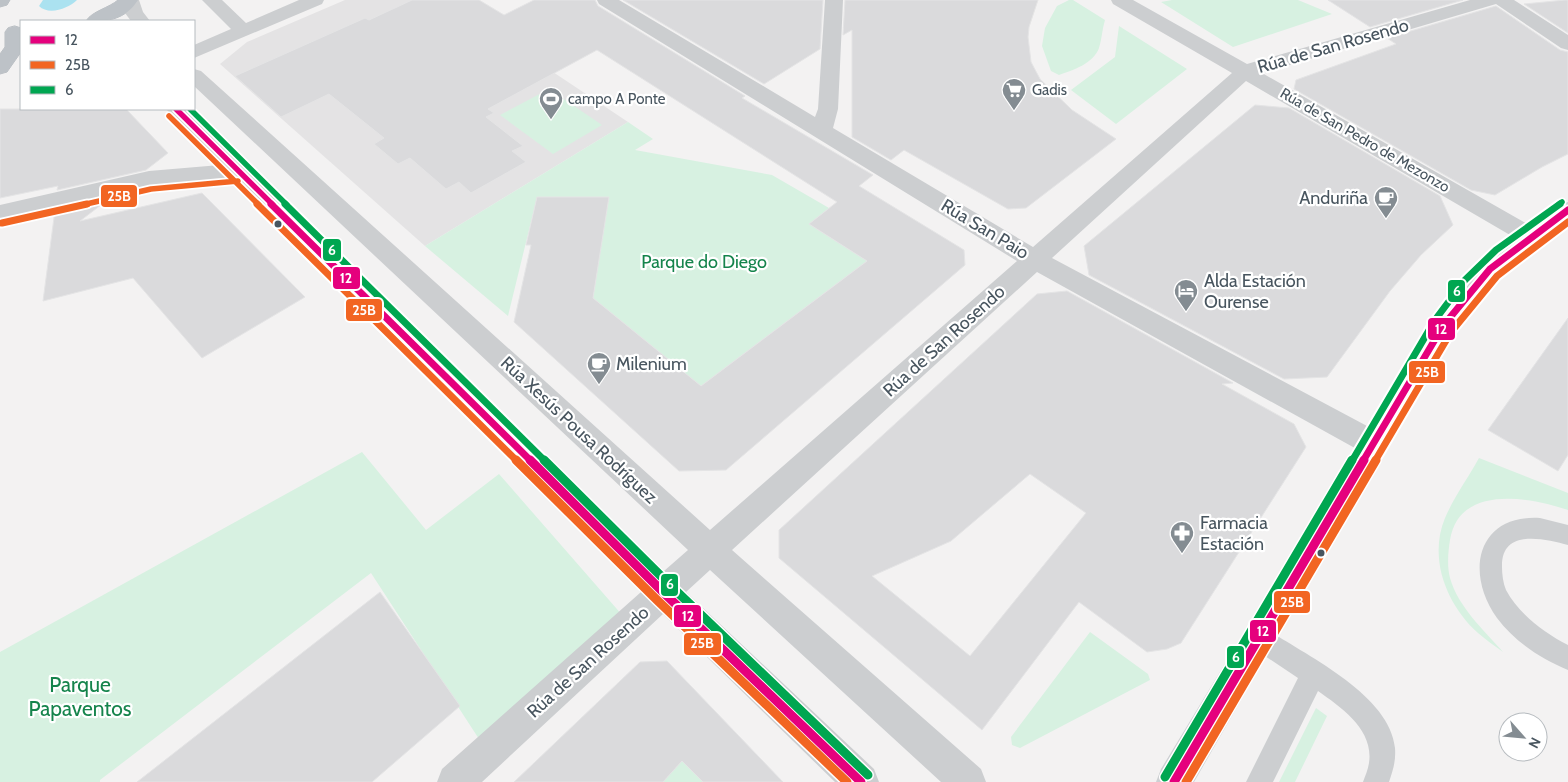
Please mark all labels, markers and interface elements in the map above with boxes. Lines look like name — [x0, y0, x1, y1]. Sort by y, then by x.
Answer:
street label: Rúa de San Rosendo — [1255, 14, 1411, 78]
legend — [20, 20, 195, 110]
text: 12 — [65, 31, 78, 49]
text: 25B — [65, 56, 90, 74]
supermarket icon: Gadis — [1001, 77, 1027, 111]
text: 6 — [65, 81, 74, 99]
place label: Gadis — [1032, 81, 1067, 99]
street label: Rúa de San Pedro de Mezonzo — [1277, 84, 1453, 196]
sports icon: campo A Ponte — [538, 86, 564, 120]
place label: campo A Ponte — [568, 90, 666, 108]
line badge: 25B — [100, 184, 138, 208]
cafe icon: Anduriña — [1373, 185, 1399, 219]
text: 25B — [107, 187, 131, 205]
place label: Anduriña — [1299, 187, 1368, 209]
street label: Rúa San Paio — [937, 194, 1033, 264]
unlabelled marker — [273, 219, 283, 229]
line badge: 6 — [322, 238, 342, 262]
text: 6 — [328, 241, 336, 259]
park label: Parque do Diego — [641, 251, 767, 273]
line badge: 12 — [332, 266, 361, 290]
text: 12 — [340, 269, 352, 287]
place label: Alda Estación Ourense — [1204, 270, 1306, 313]
hotel icon: Alda Estación Ourense — [1173, 278, 1199, 312]
line badge: 6 — [1447, 279, 1466, 303]
street label: Rúa de San Rosendo — [879, 280, 1010, 401]
text: 6 — [1453, 282, 1461, 300]
line badge: 25B — [345, 298, 383, 322]
text: 25B — [352, 301, 376, 319]
line badge: 12 — [1427, 317, 1456, 341]
text: 12 — [1435, 320, 1447, 338]
cafe icon: Milenium — [586, 351, 612, 385]
street label: Rúa Xesús Pousa Rodríguez — [496, 352, 662, 509]
place label: Milenium — [616, 353, 687, 375]
line badge: 25B — [1408, 360, 1446, 384]
text: 25B — [1415, 363, 1439, 381]
place label: Farmacia Estación — [1200, 512, 1268, 555]
pharmacy icon: Farmacia Estación — [1169, 520, 1195, 554]
unlabelled marker — [1316, 548, 1326, 558]
line badge: 6 — [660, 573, 679, 597]
text: 6 — [666, 575, 674, 593]
line badge: 25B — [1273, 590, 1311, 614]
text: 25B — [1280, 593, 1304, 611]
street label: Rúa de San Rosendo — [523, 601, 654, 722]
line badge: 12 — [673, 604, 702, 628]
text: 12 — [682, 607, 694, 625]
line badge: 12 — [1249, 619, 1277, 643]
text: 12 — [1257, 622, 1269, 640]
line badge: 25B — [683, 632, 722, 656]
text: 25B — [690, 634, 714, 652]
line badge: 6 — [1226, 645, 1245, 669]
text: 6 — [1232, 648, 1240, 666]
park label: Parque Papaventos — [29, 672, 132, 721]
north arrow — [1498, 712, 1548, 762]
text: N — [1524, 734, 1545, 751]

